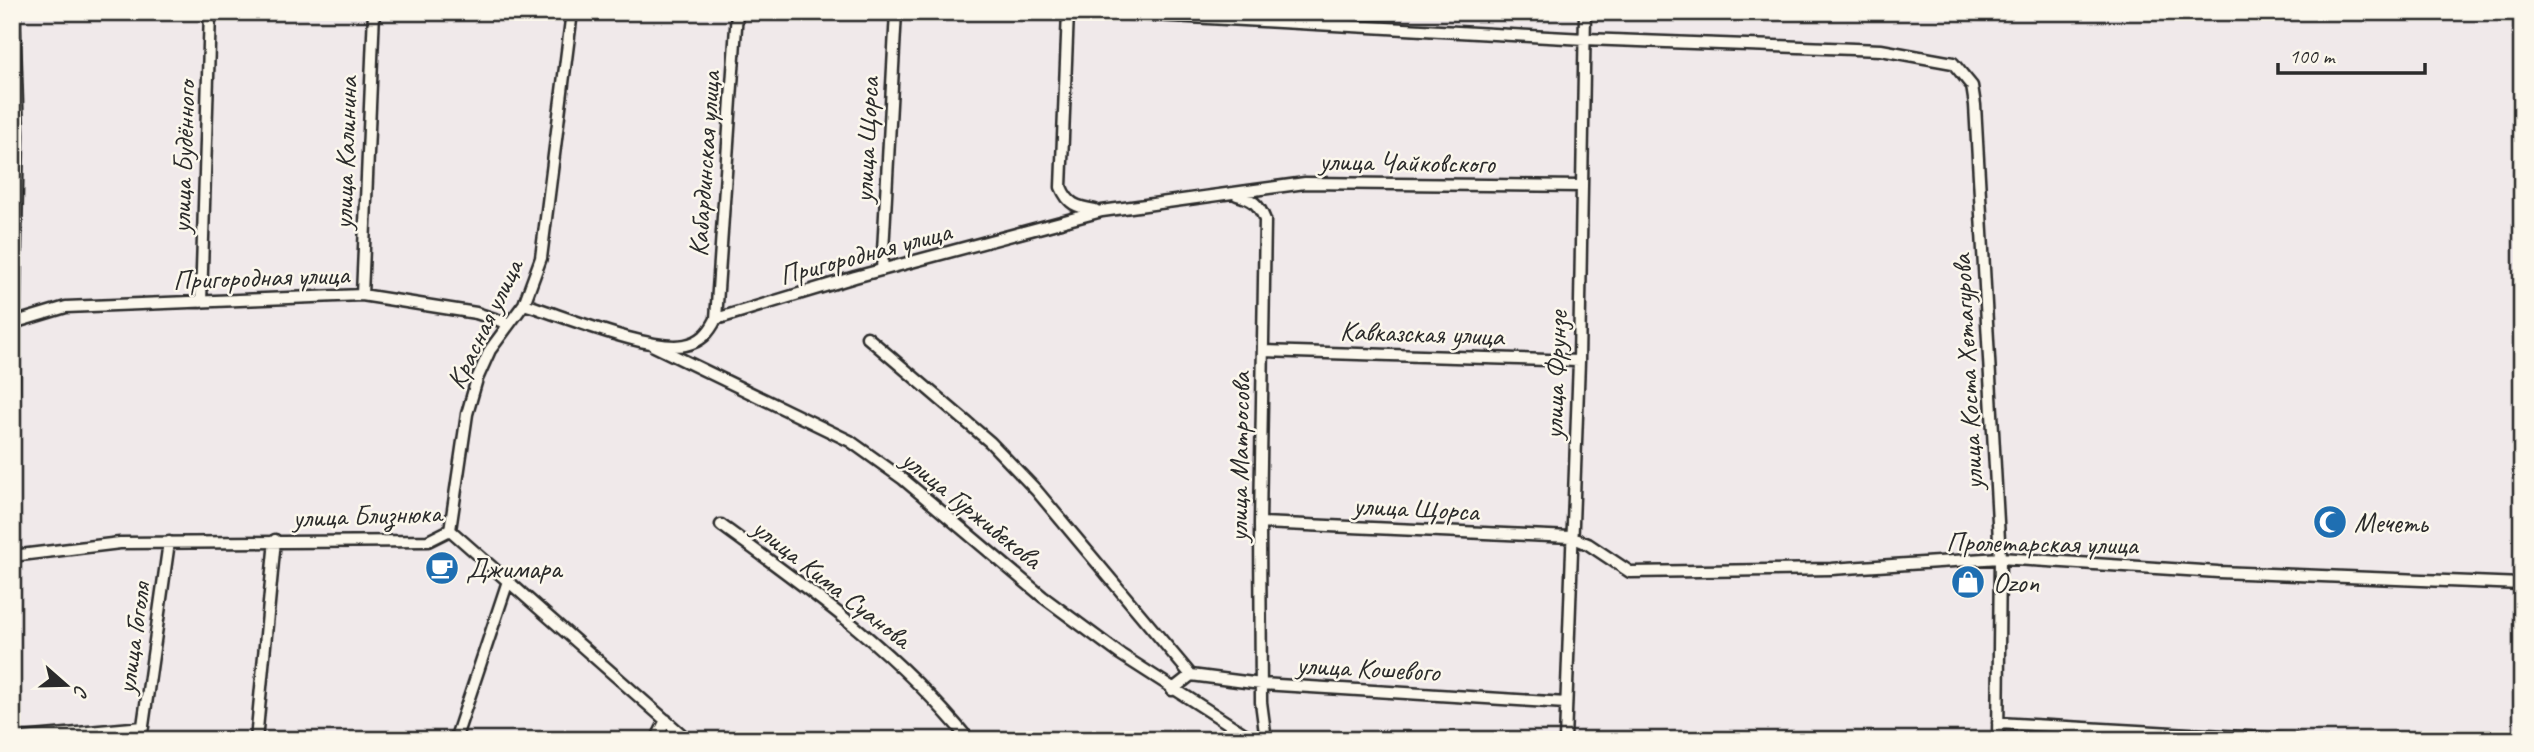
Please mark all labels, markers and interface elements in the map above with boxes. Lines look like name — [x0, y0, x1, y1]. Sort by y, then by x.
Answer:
scale bar — [2278, 32, 2426, 76]
text: 100 m — [2289, 43, 2336, 69]
street label: Кабардинская улица — [680, 68, 728, 258]
street label: улица Калинина — [325, 74, 365, 232]
street label: улица Щорса — [845, 74, 887, 206]
street label: улица Будённого — [163, 77, 203, 236]
street label: улица Чайковского — [1317, 143, 1497, 181]
street label: Пригородная улица — [775, 213, 956, 293]
street label: Красная улица — [438, 251, 531, 395]
street label: улица Коста Хетагурова — [1943, 252, 1991, 493]
street label: Пригородная улица — [172, 256, 352, 298]
street label: улица Фрунзе — [1535, 308, 1575, 442]
street label: Кавказская улица — [1340, 313, 1506, 353]
street label: улица Матросова — [1220, 370, 1258, 544]
street label: улица Гуржибекова — [893, 441, 1051, 577]
street label: улица Щорса — [1350, 487, 1482, 529]
street label: улица Близнюка — [290, 495, 445, 536]
mosque icon: Мечеть — [2311, 503, 2349, 541]
place label: Мечеть — [2354, 505, 2430, 540]
street label: улица Кима Суанова — [744, 509, 920, 657]
street label: Пролетарская улица — [1946, 524, 2140, 562]
cafe icon: Джимара — [423, 549, 461, 587]
place label: Джимара — [466, 551, 564, 586]
shop icon: Ozon — [1949, 563, 1987, 601]
place label: Ozon — [1993, 565, 2039, 600]
street label: улица Гоголя — [108, 578, 158, 698]
street label: улица Кошевого — [1293, 647, 1443, 689]
north arrow — [32, 650, 102, 720]
text: С — [67, 682, 94, 701]

